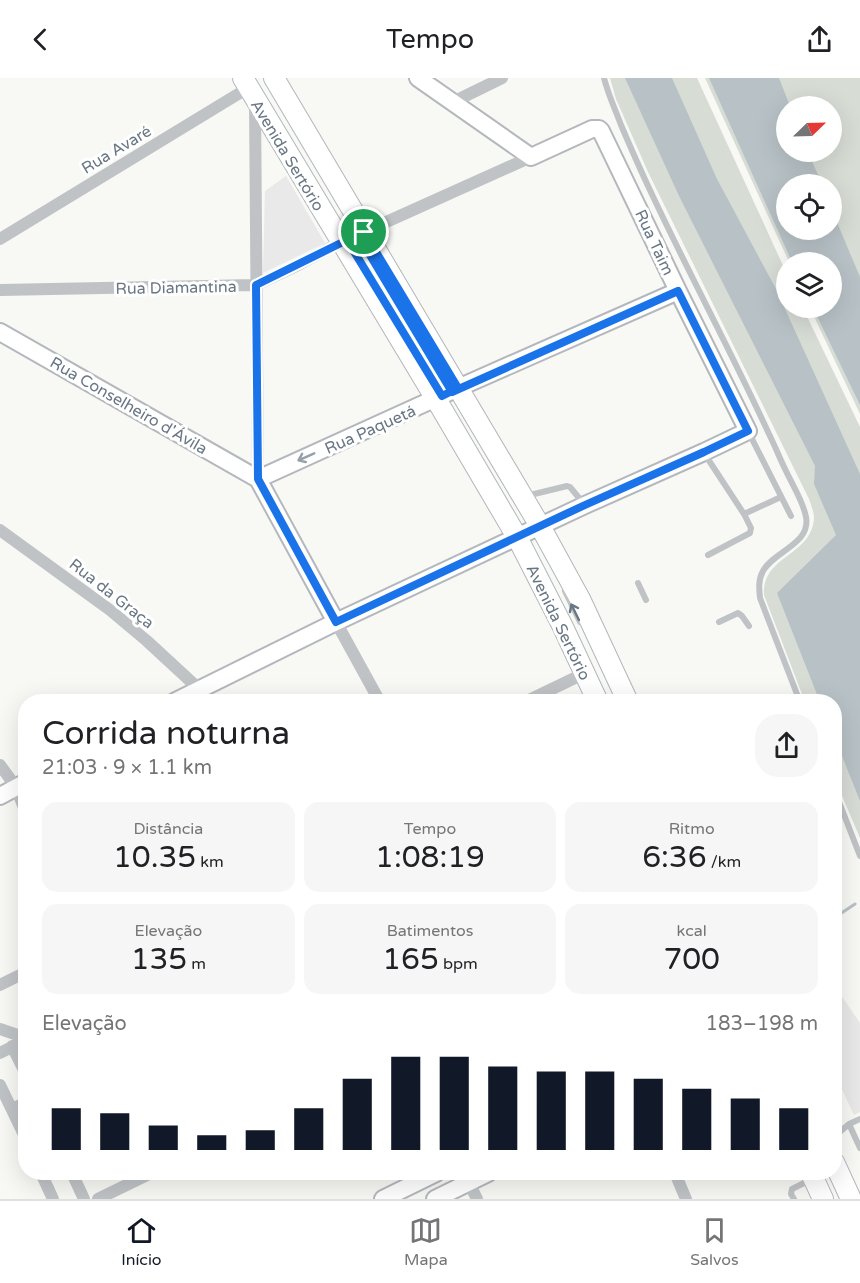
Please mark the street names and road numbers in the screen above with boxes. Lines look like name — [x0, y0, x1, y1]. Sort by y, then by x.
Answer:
street label: Avenida Sertório — [246, 96, 328, 215]
street label: Rua Avaré — [78, 121, 155, 179]
street label: Rua Taim — [630, 206, 678, 279]
street label: Rua Diamantina — [115, 277, 237, 299]
street label: Rua Conselheiro d'Ávila — [46, 353, 211, 459]
street label: Rua Paquetá — [322, 401, 419, 459]
street label: Rua da Graça — [65, 554, 158, 633]
street label: Avenida Sertório — [521, 561, 595, 684]

